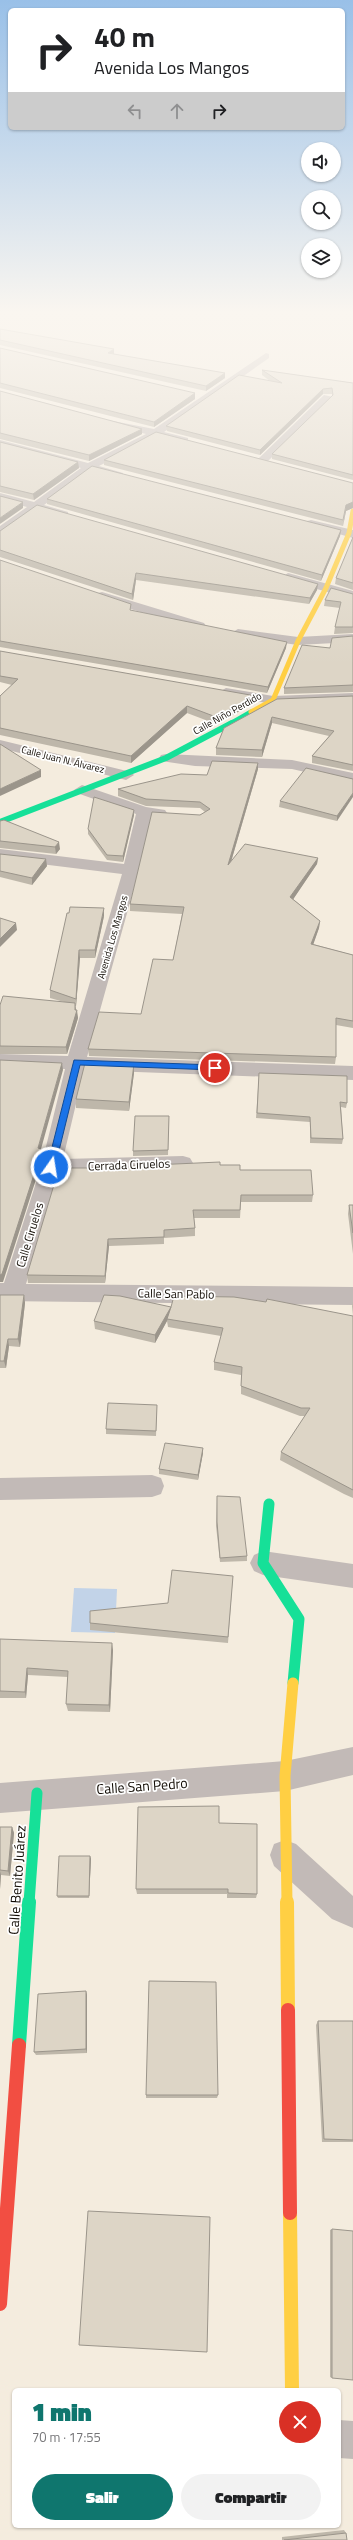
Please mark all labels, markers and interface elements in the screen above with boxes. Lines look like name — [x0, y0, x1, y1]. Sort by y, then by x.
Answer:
text: 40 m — [94, 15, 155, 58]
icon: right — [28, 24, 80, 76]
text: Avenida Los Mangos — [94, 54, 249, 81]
icon: left — [124, 100, 146, 122]
icon: ahead — [166, 100, 188, 122]
icon: right — [208, 100, 230, 122]
map controls — [301, 142, 341, 278]
button: sound — [301, 142, 341, 182]
button: search — [301, 190, 341, 230]
button: layers — [301, 238, 341, 278]
street label: Calle Niño Perdido — [190, 688, 264, 739]
street label: Calle Juan N. Álvarez — [20, 742, 106, 777]
street label: Avenida Los Mangos — [93, 893, 132, 981]
pin — [198, 1051, 232, 1085]
icon: arrive — [204, 1057, 226, 1079]
position arrow — [30, 1146, 72, 1188]
street label: Cerrada Ciruelos — [88, 1154, 171, 1175]
street label: Calle Ciruelos — [11, 1200, 49, 1270]
street label: Calle San Pablo — [137, 1283, 215, 1304]
street label: Calle San Pedro — [96, 1772, 188, 1799]
street label: Calle Benito Juárez — [2, 1825, 31, 1935]
text: 1 min — [32, 2394, 92, 2430]
button: close — [279, 2401, 321, 2443]
text: 70 m · 17:55 — [32, 2427, 101, 2447]
button: Salir — [32, 2474, 173, 2520]
button: Compartir — [181, 2474, 321, 2520]

